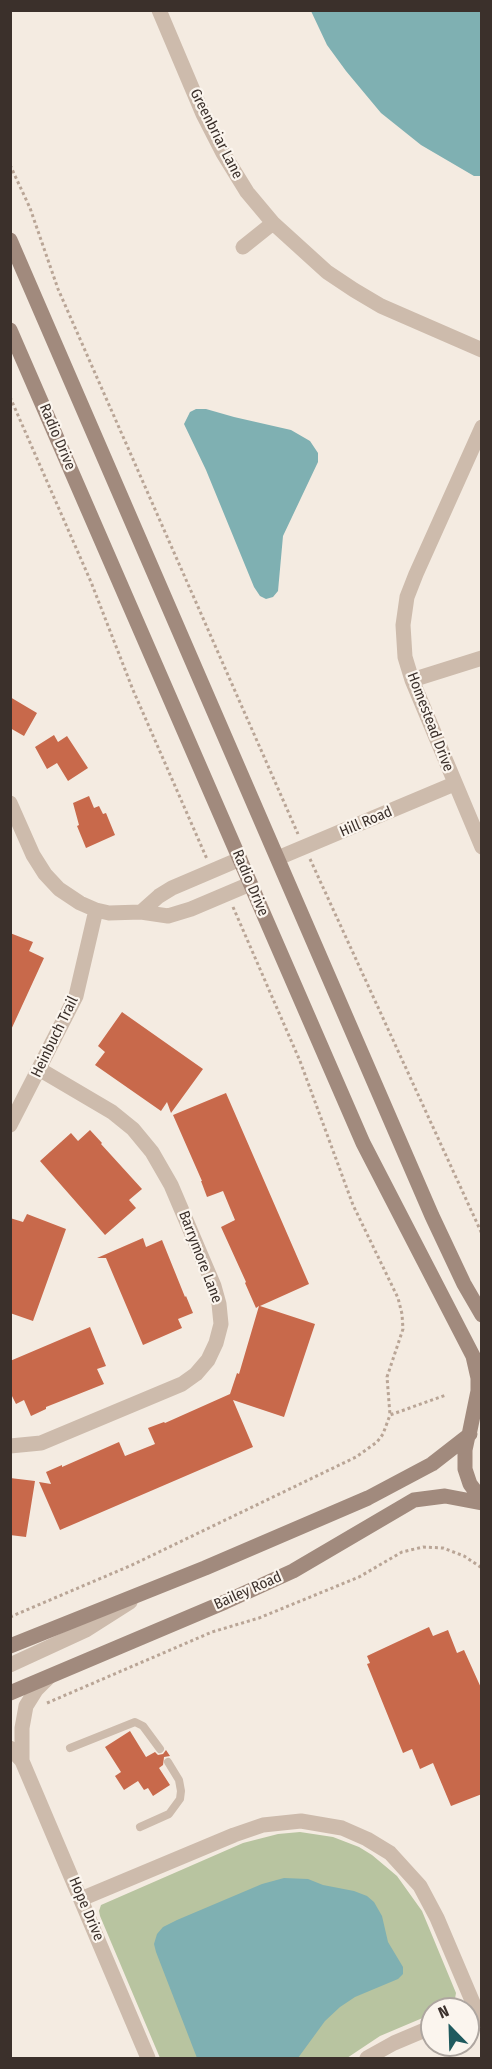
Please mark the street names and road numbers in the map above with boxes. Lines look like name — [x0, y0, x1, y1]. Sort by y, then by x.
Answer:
street label: Greenbriar Lane — [186, 86, 246, 182]
street label: Radio Drive — [35, 401, 79, 473]
street label: Homestead Drive — [403, 670, 457, 774]
street label: Hill Road — [337, 803, 395, 841]
street label: Radio Drive — [228, 847, 272, 919]
street label: Heinbuch Trail — [28, 993, 82, 1081]
street label: Barrymore Lane — [174, 1208, 226, 1306]
street label: Bailey Road — [212, 1568, 284, 1614]
street label: Hope Drive — [64, 1874, 108, 1944]

